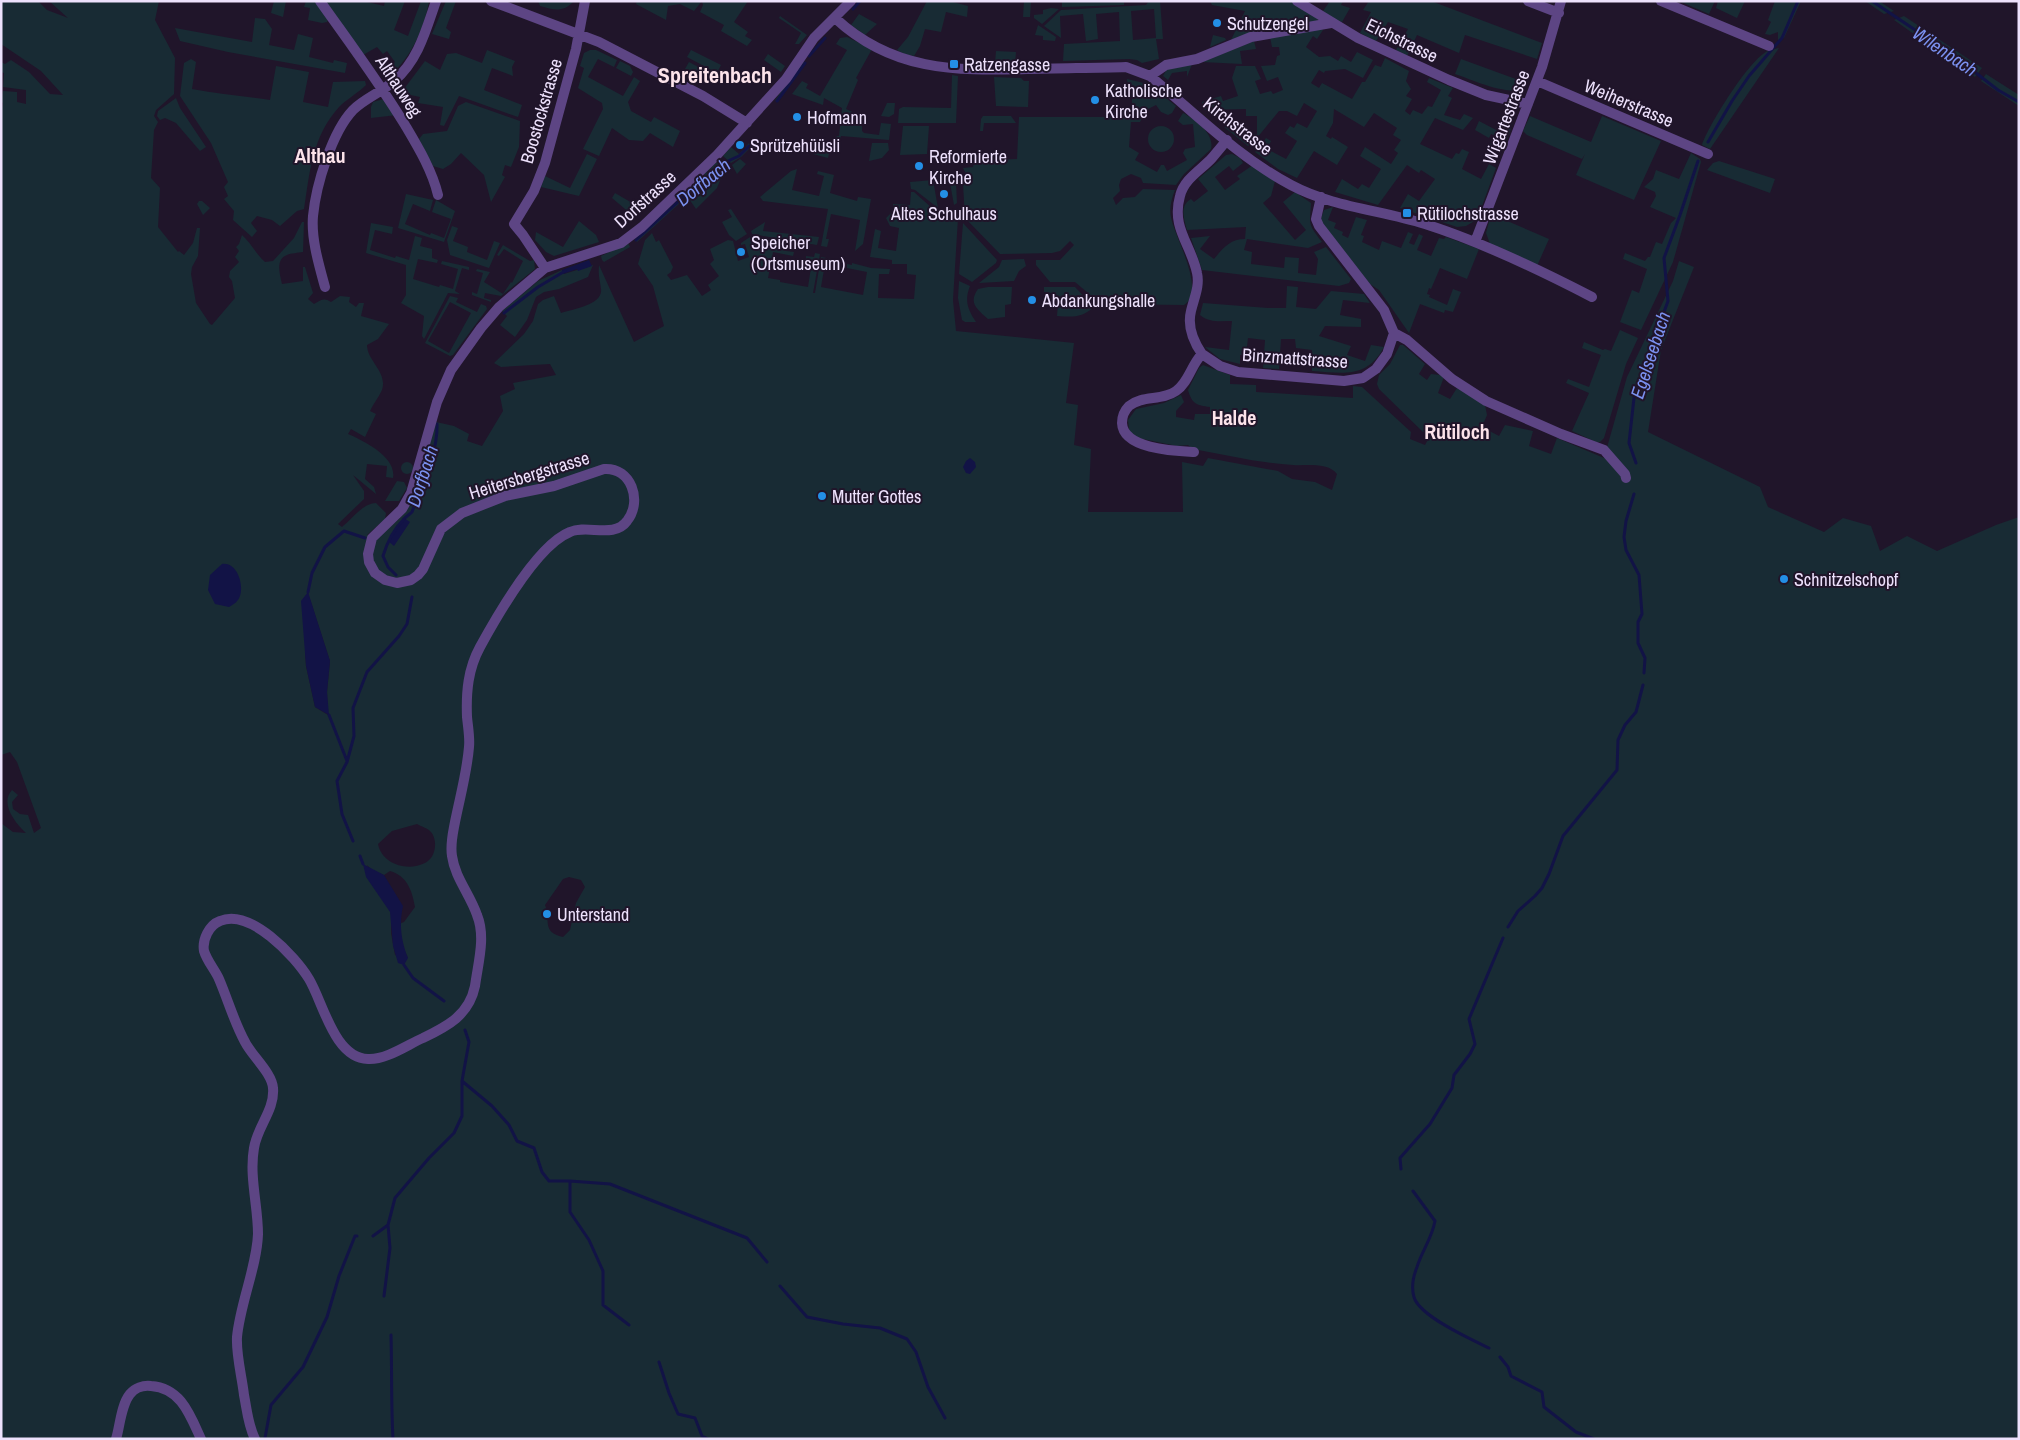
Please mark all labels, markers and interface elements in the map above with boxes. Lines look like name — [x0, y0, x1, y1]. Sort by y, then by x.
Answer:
place label: Schutzengel — [1227, 11, 1308, 36]
street label: Eichstrasse — [1362, 12, 1442, 68]
marker: Schutzengel — [1211, 17, 1223, 29]
water label: Wilenbach — [1907, 20, 1983, 82]
street label: Althauweg — [369, 49, 429, 122]
place label: Ratzengasse — [964, 52, 1050, 77]
street label: Boostockstrasse — [514, 56, 568, 166]
marker: Ratzengasse — [948, 58, 960, 70]
district label: Spreitenbach — [658, 60, 772, 90]
street label: Wigartestrasse — [1477, 66, 1535, 168]
street label: Weiherstrasse — [1580, 73, 1678, 133]
place label: Katholische Kirche — [1105, 78, 1182, 124]
street label: Kirchstrasse — [1198, 91, 1278, 161]
marker: Katholische Kirche — [1089, 94, 1101, 106]
place label: Hofmann — [807, 105, 867, 130]
marker: Hofmann — [791, 111, 803, 123]
place label: Sprützehüüsli — [750, 133, 840, 158]
marker: Sprützehüüsli — [734, 139, 746, 151]
district label: Althau — [294, 142, 346, 169]
place label: Reformierte Kirche — [929, 144, 1007, 190]
water label: Dorfbach — [670, 152, 736, 212]
marker: Reformierte Kirche — [913, 160, 925, 172]
street label: Dorfstrasse — [609, 164, 681, 234]
marker: Altes Schulhaus — [938, 188, 950, 200]
place label: Altes Schulhaus — [890, 201, 997, 226]
place label: Rütilochstrasse — [1417, 201, 1519, 226]
marker: Rütilochstrasse — [1401, 207, 1413, 219]
place label: Speicher (Ortsmuseum) — [751, 230, 845, 276]
marker: Speicher (Ortsmuseum) — [735, 246, 747, 258]
place label: Abdankungshalle — [1041, 288, 1155, 313]
marker: Abdankungshalle — [1026, 294, 1038, 306]
water label: Egelseebach — [1624, 308, 1676, 402]
street label: Binzmattstrasse — [1241, 342, 1349, 374]
district label: Halde — [1212, 404, 1256, 431]
district label: Rütiloch — [1424, 418, 1490, 445]
water label: Dorfbach — [400, 442, 444, 510]
street label: Heitersbergstrasse — [466, 445, 592, 505]
place label: Mutter Gottes — [832, 484, 921, 509]
marker: Mutter Gottes — [816, 490, 828, 502]
place label: Schnitzelschopf — [1794, 567, 1899, 592]
marker: Schnitzelschopf — [1778, 573, 1790, 585]
place label: Unterstand — [557, 902, 629, 927]
marker: Unterstand — [541, 908, 553, 920]

